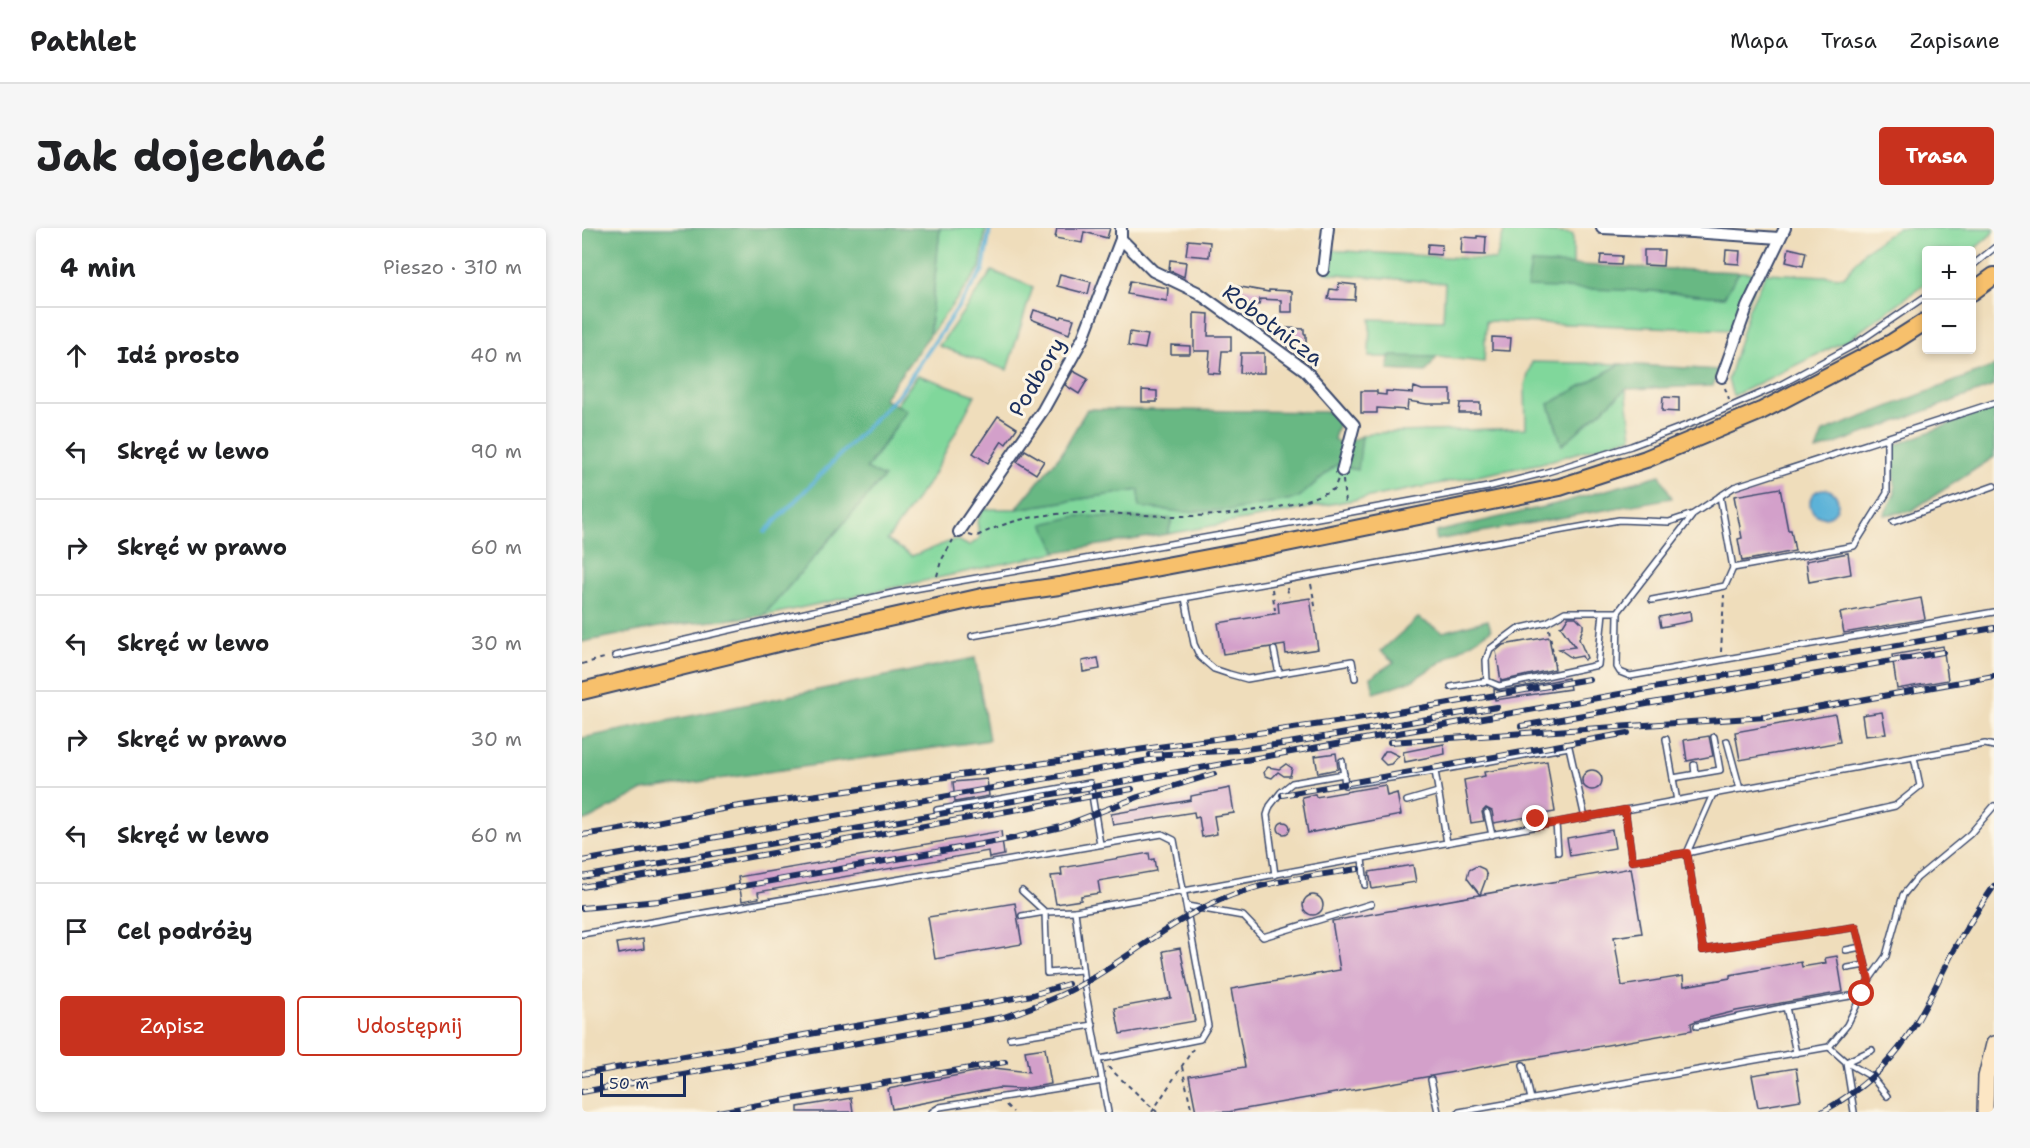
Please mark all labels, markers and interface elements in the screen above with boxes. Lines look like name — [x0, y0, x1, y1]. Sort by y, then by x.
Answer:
text: Pathlet — [30, 22, 137, 60]
text: Mapa — [1730, 27, 1788, 55]
text: Trasa — [1821, 27, 1877, 55]
text: Zapisane — [1910, 27, 2000, 55]
button: Trasa — [1879, 127, 1994, 185]
text: Jak dojechać — [36, 128, 326, 184]
map controls — [1922, 246, 1976, 354]
button: + — [1922, 246, 1976, 300]
text: 4 min — [60, 250, 136, 285]
text: Pieszo · 310 m — [383, 254, 522, 280]
street label: Robotnicza — [1217, 277, 1330, 373]
button: − — [1922, 300, 1976, 354]
street label: Podbory — [1002, 332, 1072, 422]
icon: ahead — [60, 339, 93, 372]
text: Idź prosto — [117, 341, 240, 370]
text: 40 m — [470, 342, 522, 368]
icon: left — [60, 435, 93, 468]
text: Skręć w lewo — [117, 437, 269, 466]
text: 90 m — [470, 438, 522, 464]
icon: right — [60, 531, 93, 564]
text: Skręć w prawo — [117, 533, 287, 562]
text: 60 m — [470, 534, 522, 560]
icon: left — [60, 627, 93, 660]
text: Skręć w lewo — [117, 629, 269, 658]
text: 30 m — [470, 630, 522, 656]
icon: right — [60, 723, 93, 756]
text: Skręć w prawo — [117, 725, 287, 754]
text: 30 m — [470, 726, 522, 752]
route end — [1522, 805, 1548, 831]
icon: left — [60, 819, 93, 852]
text: Skręć w lewo — [117, 821, 269, 850]
text: 60 m — [470, 822, 522, 848]
icon: arrive — [60, 915, 93, 948]
text: Cel podróży — [117, 917, 253, 946]
route start — [1848, 980, 1874, 1006]
button: Zapisz — [60, 996, 285, 1056]
button: Udostępnij — [297, 996, 522, 1056]
scale bar — [600, 1070, 686, 1098]
text: 50 m — [609, 1073, 649, 1094]

